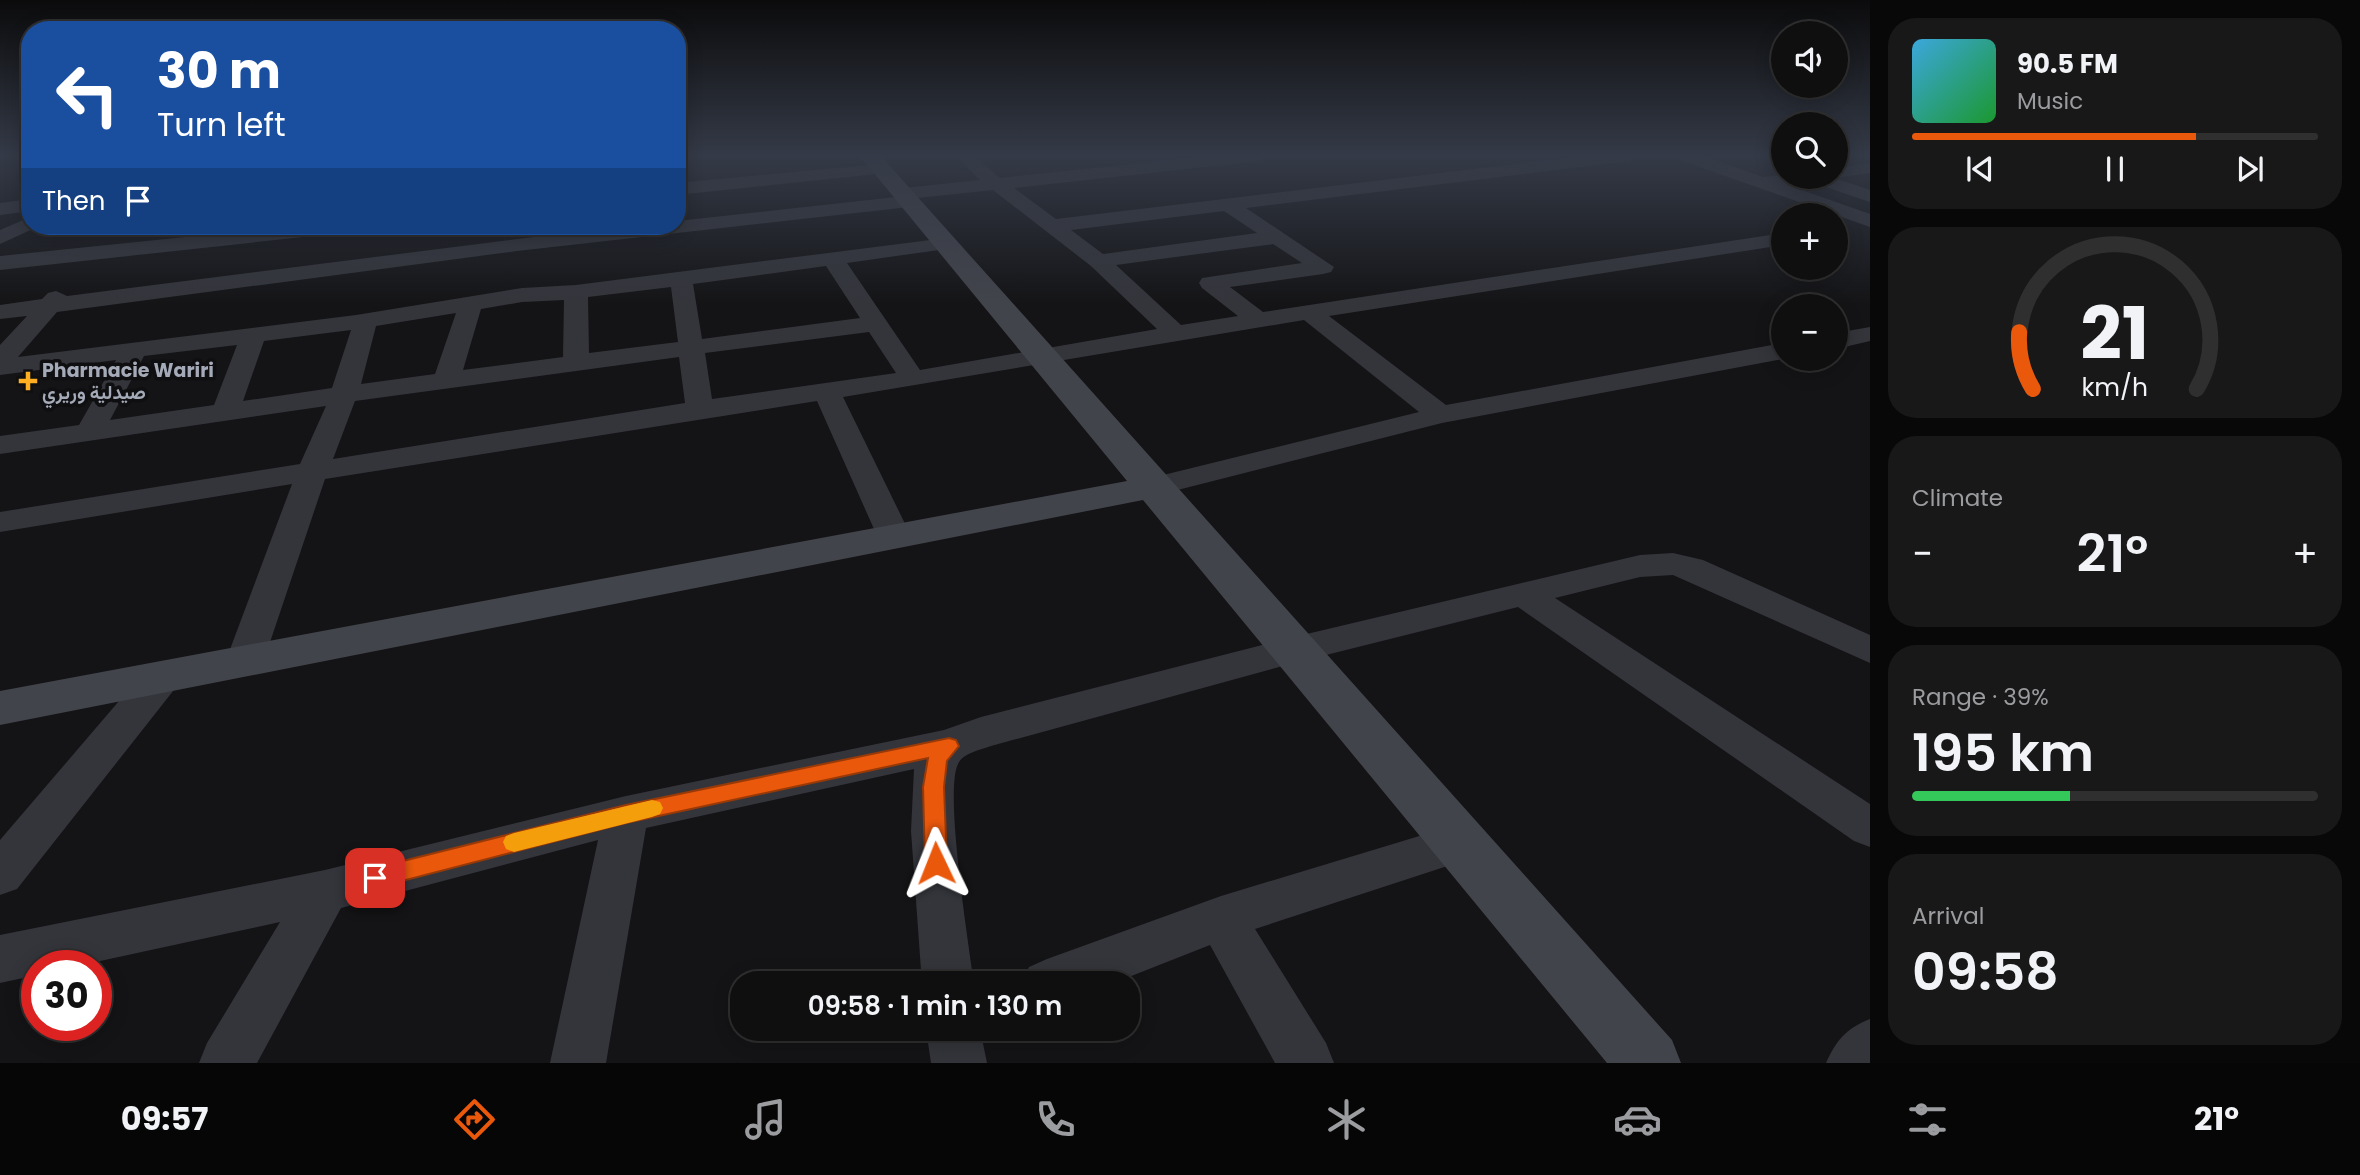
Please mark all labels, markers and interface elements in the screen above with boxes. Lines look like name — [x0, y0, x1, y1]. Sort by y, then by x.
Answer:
map controls — [1771, 21, 1848, 371]
button: sound — [1771, 21, 1848, 98]
text: 30 m — [157, 37, 281, 105]
text: 90.5 FM — [2017, 46, 2118, 82]
icon: left — [42, 49, 133, 140]
text: Music — [2017, 85, 2083, 117]
text: Turn left — [157, 102, 286, 147]
button: search — [1771, 112, 1848, 189]
icon: previous — [1961, 150, 1999, 188]
icon: pause — [2096, 150, 2134, 188]
icon: next — [2231, 150, 2269, 188]
icon: arrive — [119, 182, 157, 220]
text: Then — [42, 183, 105, 219]
button: + — [1771, 203, 1848, 280]
text: 21 — [2081, 283, 2149, 384]
button: − — [1771, 294, 1848, 371]
place label: Pharmacie Wariri صيدلية وريري — [42, 357, 214, 409]
text: km/h — [2082, 369, 2148, 404]
marker: Pharmacie Wariri صيدلية وريري — [20, 373, 36, 389]
text: Climate — [1912, 482, 2003, 514]
text: 21° — [2077, 517, 2148, 590]
text: − — [1912, 527, 1933, 580]
text: + — [2292, 527, 2318, 580]
text: Range · 39% — [1912, 681, 2049, 713]
text: 195 km — [1912, 716, 2094, 789]
position arrow — [899, 826, 973, 900]
pin — [345, 848, 405, 908]
icon: arrive — [356, 859, 394, 897]
text: Arrival — [1912, 900, 1984, 932]
text: 09:58 — [1912, 935, 2059, 1008]
speed limit sign: 30 — [21, 950, 112, 1041]
text: 09:58 · 1 min · 130 m — [808, 988, 1062, 1024]
icon: directions — [450, 1095, 499, 1144]
icon: music — [741, 1095, 790, 1144]
icon: phone — [1031, 1095, 1080, 1144]
icon: climate — [1322, 1095, 1371, 1144]
icon: car — [1613, 1095, 1662, 1144]
icon: filters — [1903, 1095, 1952, 1144]
text: 09:57 — [121, 1096, 208, 1141]
text: 21° — [2194, 1096, 2239, 1141]

